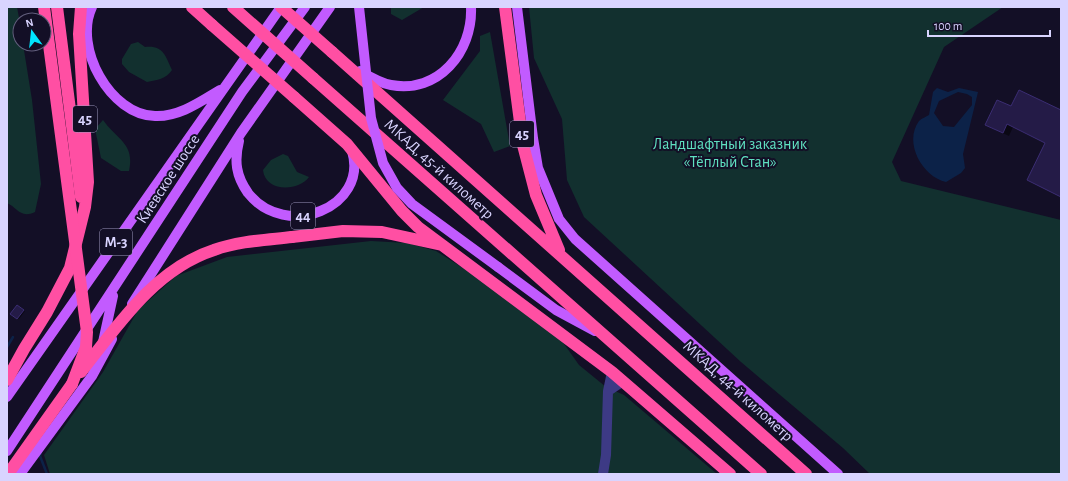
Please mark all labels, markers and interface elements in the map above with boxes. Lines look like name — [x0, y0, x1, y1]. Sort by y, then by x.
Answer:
north arrow — [12, 12, 52, 52]
scale bar — [928, 12, 1050, 38]
text: N — [24, 17, 35, 29]
text: 100 m — [934, 20, 962, 32]
road number: 45 — [73, 106, 97, 132]
street label: МКАД, 45-й километр — [381, 116, 497, 222]
road number: 45 — [510, 121, 534, 147]
street label: Киевское шоссе — [133, 132, 203, 226]
park label: Ландшафтный заказник «Тёплый Стан» — [653, 136, 808, 170]
road number: 44 — [291, 203, 315, 229]
road number: М-3 — [100, 229, 132, 255]
street label: МКАД, 44-й километр — [680, 338, 796, 444]

